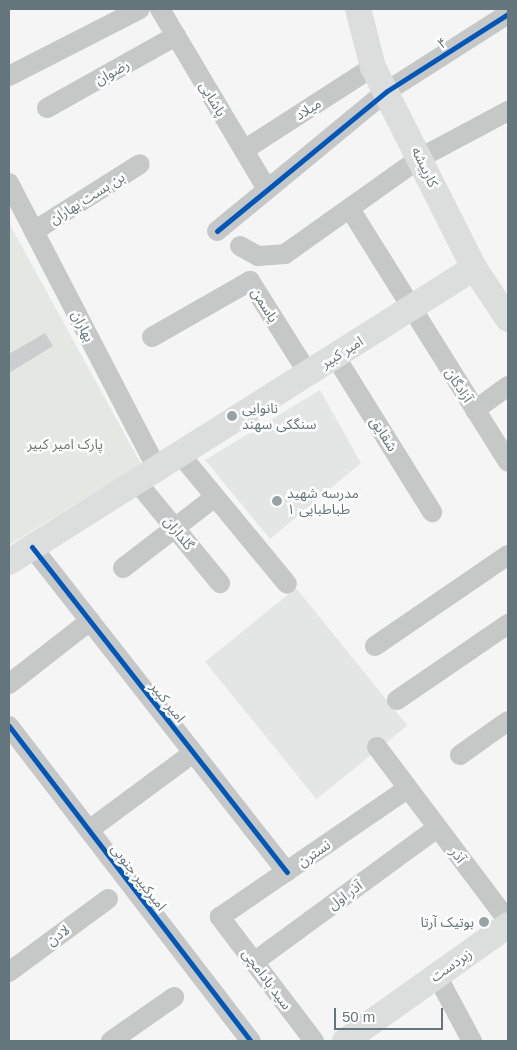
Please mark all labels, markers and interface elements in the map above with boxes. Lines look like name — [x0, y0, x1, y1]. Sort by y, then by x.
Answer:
street label: ۴ — [434, 34, 450, 52]
street label: رضوان — [92, 56, 132, 88]
street label: پاشایی — [196, 78, 230, 120]
street label: میلاد — [292, 95, 324, 123]
street label: کارپیشه — [408, 144, 442, 190]
street label: بن بست بهاران — [46, 168, 128, 228]
street label: یاسمن — [248, 285, 282, 325]
street label: بهاران — [68, 308, 98, 344]
street label: امیر کبیر — [318, 333, 366, 371]
street label: آزادگان — [442, 365, 476, 405]
place label: نانوایی سنگکی سهند — [242, 400, 317, 432]
marker: نانوایی سنگکی سهند — [226, 410, 238, 422]
street label: شقایق — [367, 414, 401, 454]
park label: پارک امیر کبیر — [27, 436, 103, 452]
place label: مدرسه شهید طباطبایی ۱ — [287, 485, 359, 518]
marker: مدرسه شهید طباطبایی ۱ — [271, 495, 283, 507]
street label: گلداران — [160, 513, 198, 553]
street label: امیر کبیر — [147, 678, 189, 726]
street label: نسترن — [294, 836, 334, 870]
street label: امیرکبیر جنوبی — [108, 840, 170, 914]
street label: آذر — [447, 844, 469, 866]
street label: آذر اول — [325, 877, 365, 913]
place label: بوتیک آرتا — [420, 914, 474, 930]
marker: بوتیک آرتا — [478, 916, 490, 928]
street label: لادن — [43, 921, 73, 949]
street label: سید بادامچی — [239, 945, 295, 1013]
street label: زبردست — [427, 945, 475, 985]
scale bar — [337, 998, 446, 1030]
text: 50 m — [342, 1008, 375, 1025]

